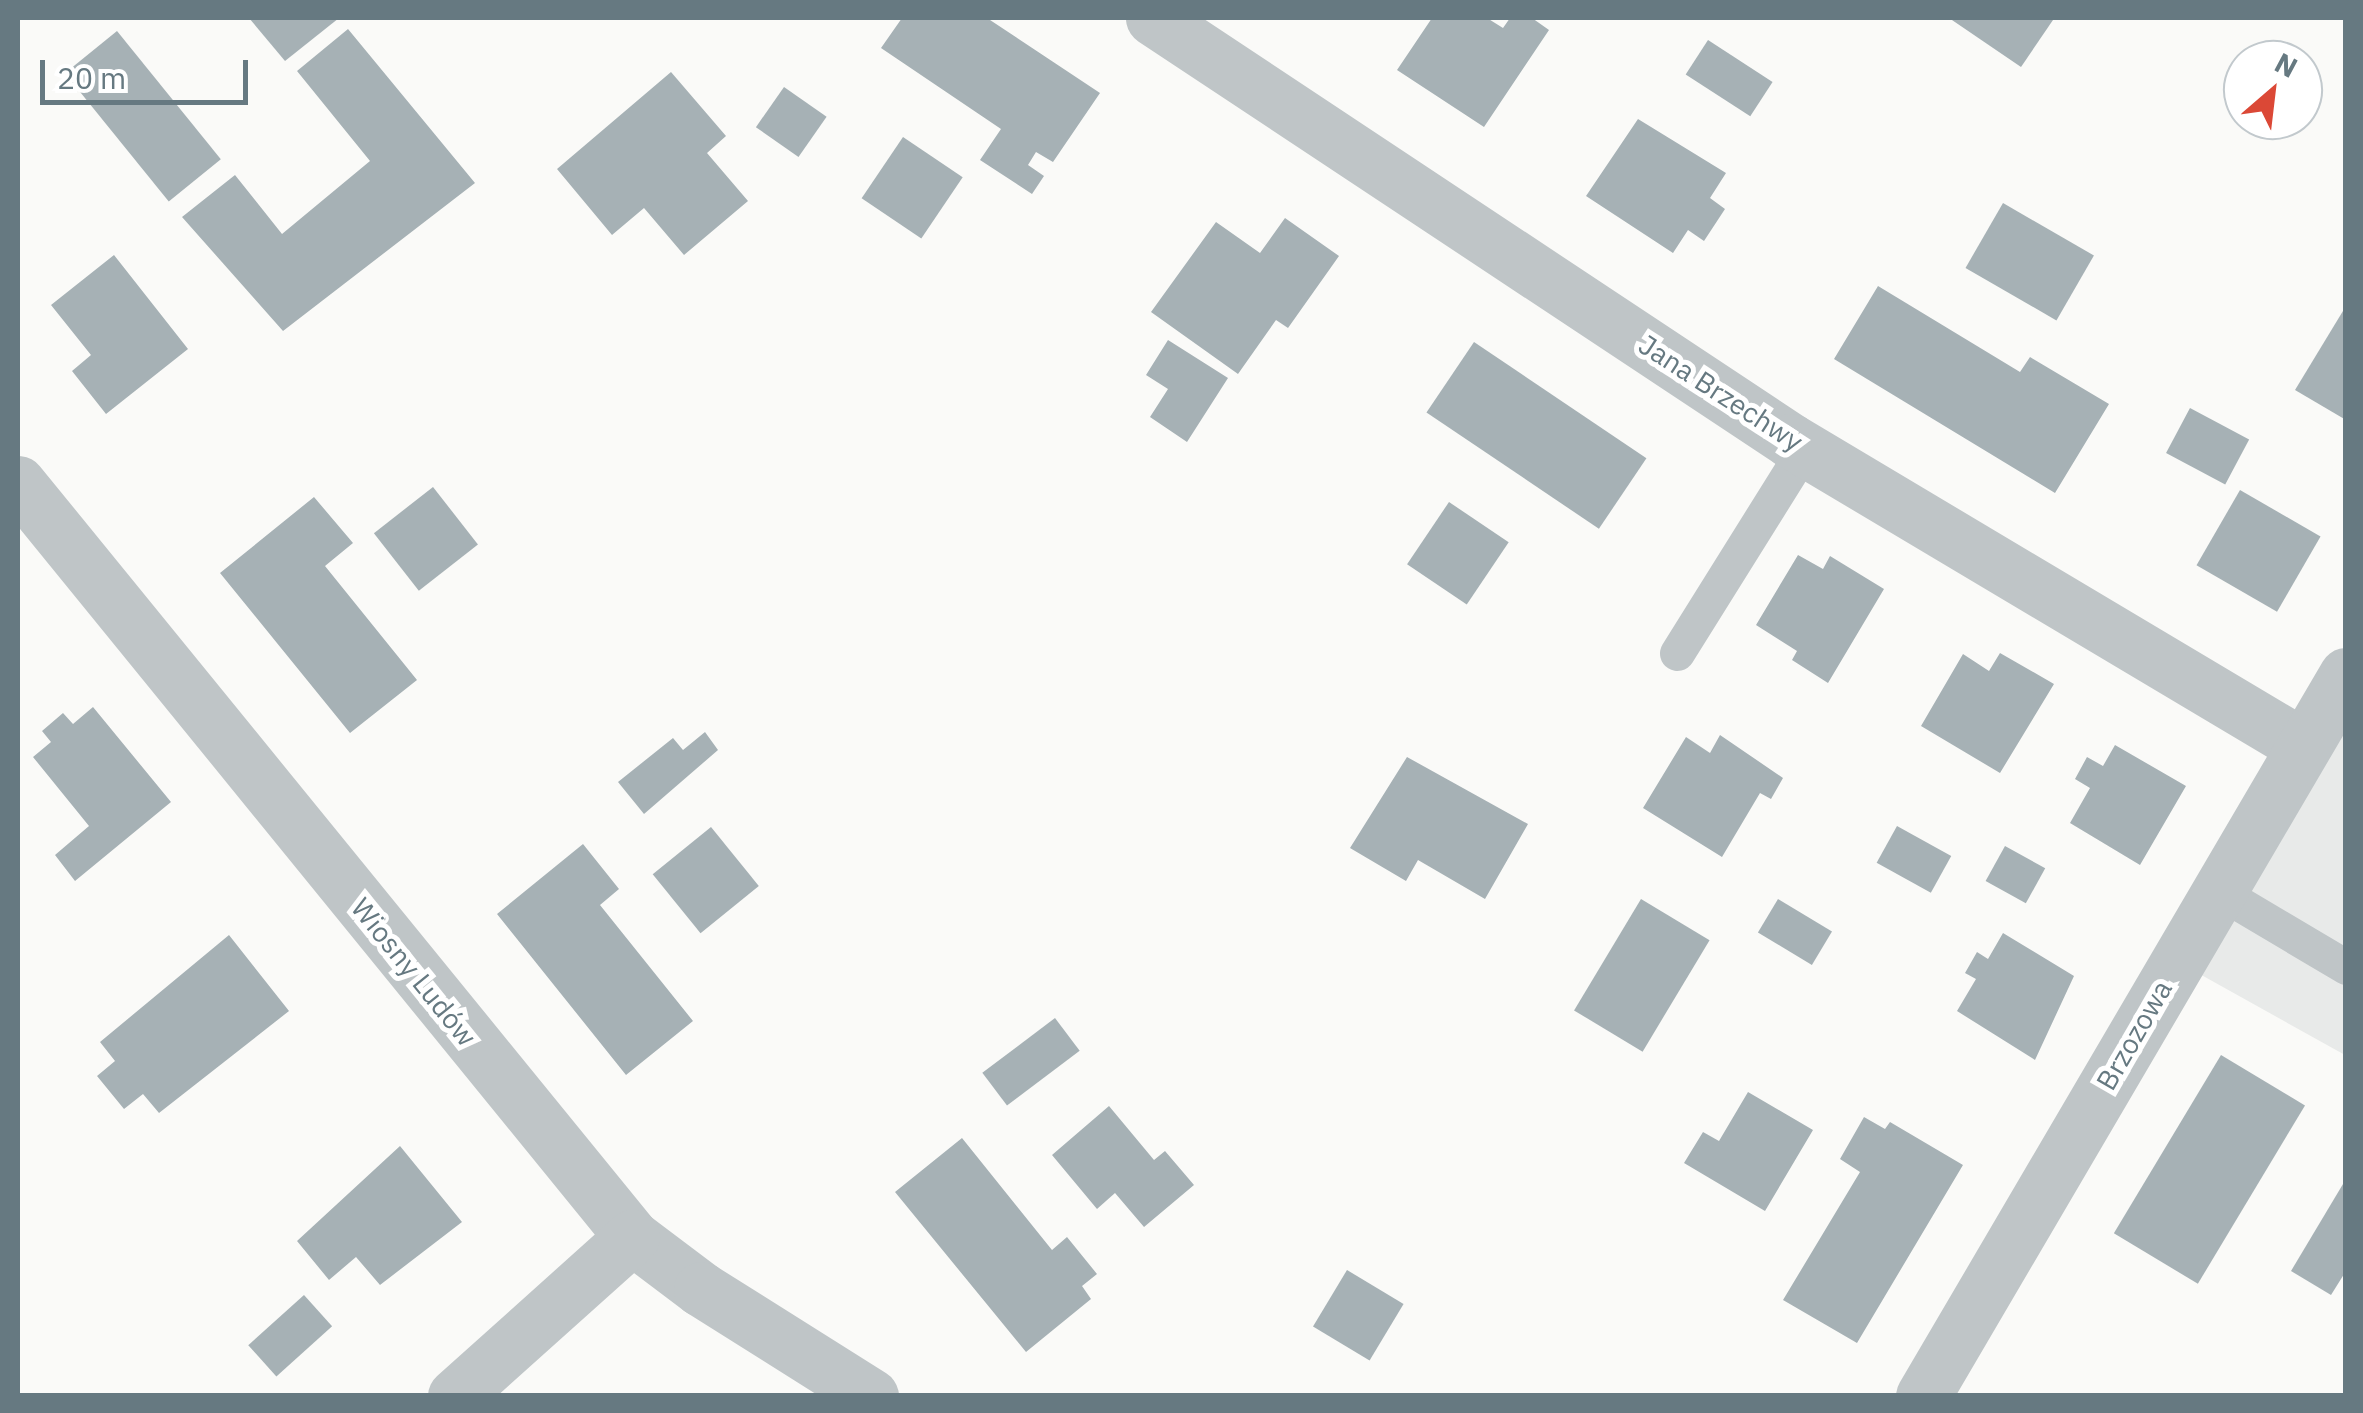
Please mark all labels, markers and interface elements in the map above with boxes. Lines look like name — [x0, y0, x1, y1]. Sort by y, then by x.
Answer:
scale bar — [45, 40, 252, 102]
north arrow — [2223, 40, 2323, 140]
text: N — [2269, 44, 2304, 86]
text: 20 m — [57, 58, 126, 97]
street label: Jana Brzechwy — [1633, 328, 1809, 458]
street label: Wiosny Ludów — [344, 891, 484, 1053]
street label: Brzozowa — [2089, 974, 2179, 1096]

